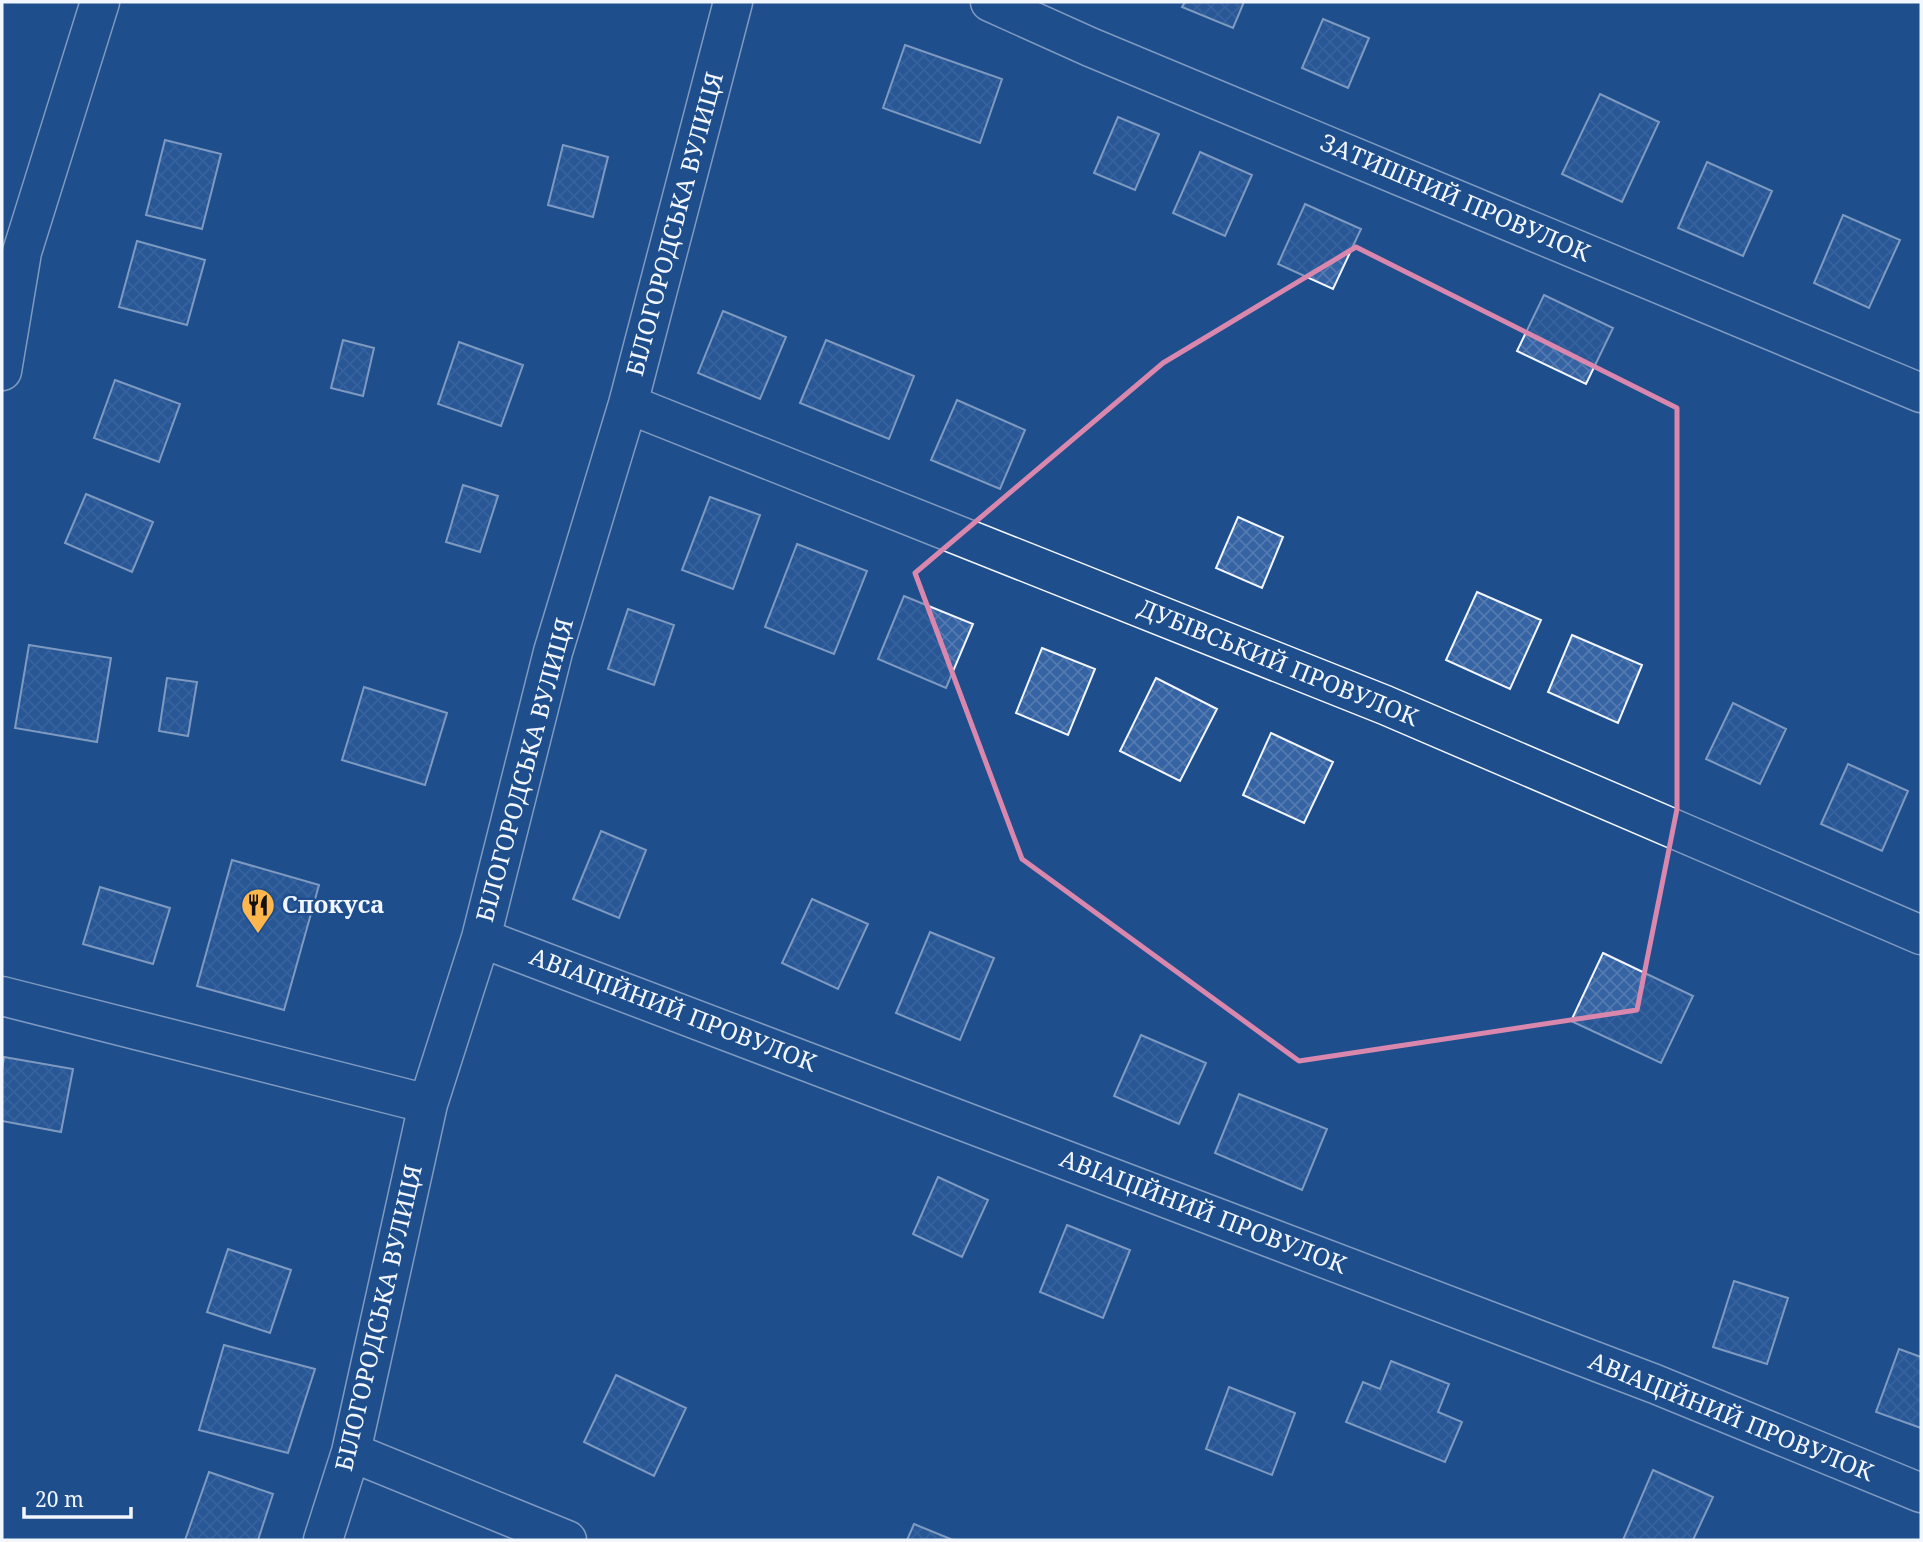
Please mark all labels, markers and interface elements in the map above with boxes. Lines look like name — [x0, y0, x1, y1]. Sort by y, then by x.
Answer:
street label: БІЛОГОРОДСЬКА ВУЛИЦЯ — [617, 68, 730, 379]
street label: ЗАТИШНИЙ ПРОВУЛОК — [1316, 125, 1597, 269]
street label: ДУБІВСЬКИЙ ПРОВУЛОК — [1134, 590, 1425, 733]
street label: БІЛОГОРОДСЬКА ВУЛИЦЯ — [467, 614, 580, 925]
restaurant icon: Спокуса — [239, 886, 277, 935]
place label: Спокуса — [282, 887, 384, 920]
street label: АВІАЦІЙНИЙ ПРОВУЛОК — [525, 939, 823, 1079]
street label: АВІАЦІЙНИЙ ПРОВУЛОК — [1055, 1141, 1353, 1281]
street label: БІЛОГОРОДСЬКА ВУЛИЦЯ — [326, 1161, 429, 1474]
street label: АВІАЦІЙНИЙ ПРОВУЛОК — [1584, 1343, 1880, 1488]
scale bar — [24, 1476, 131, 1520]
text: 20 m — [35, 1485, 84, 1513]

